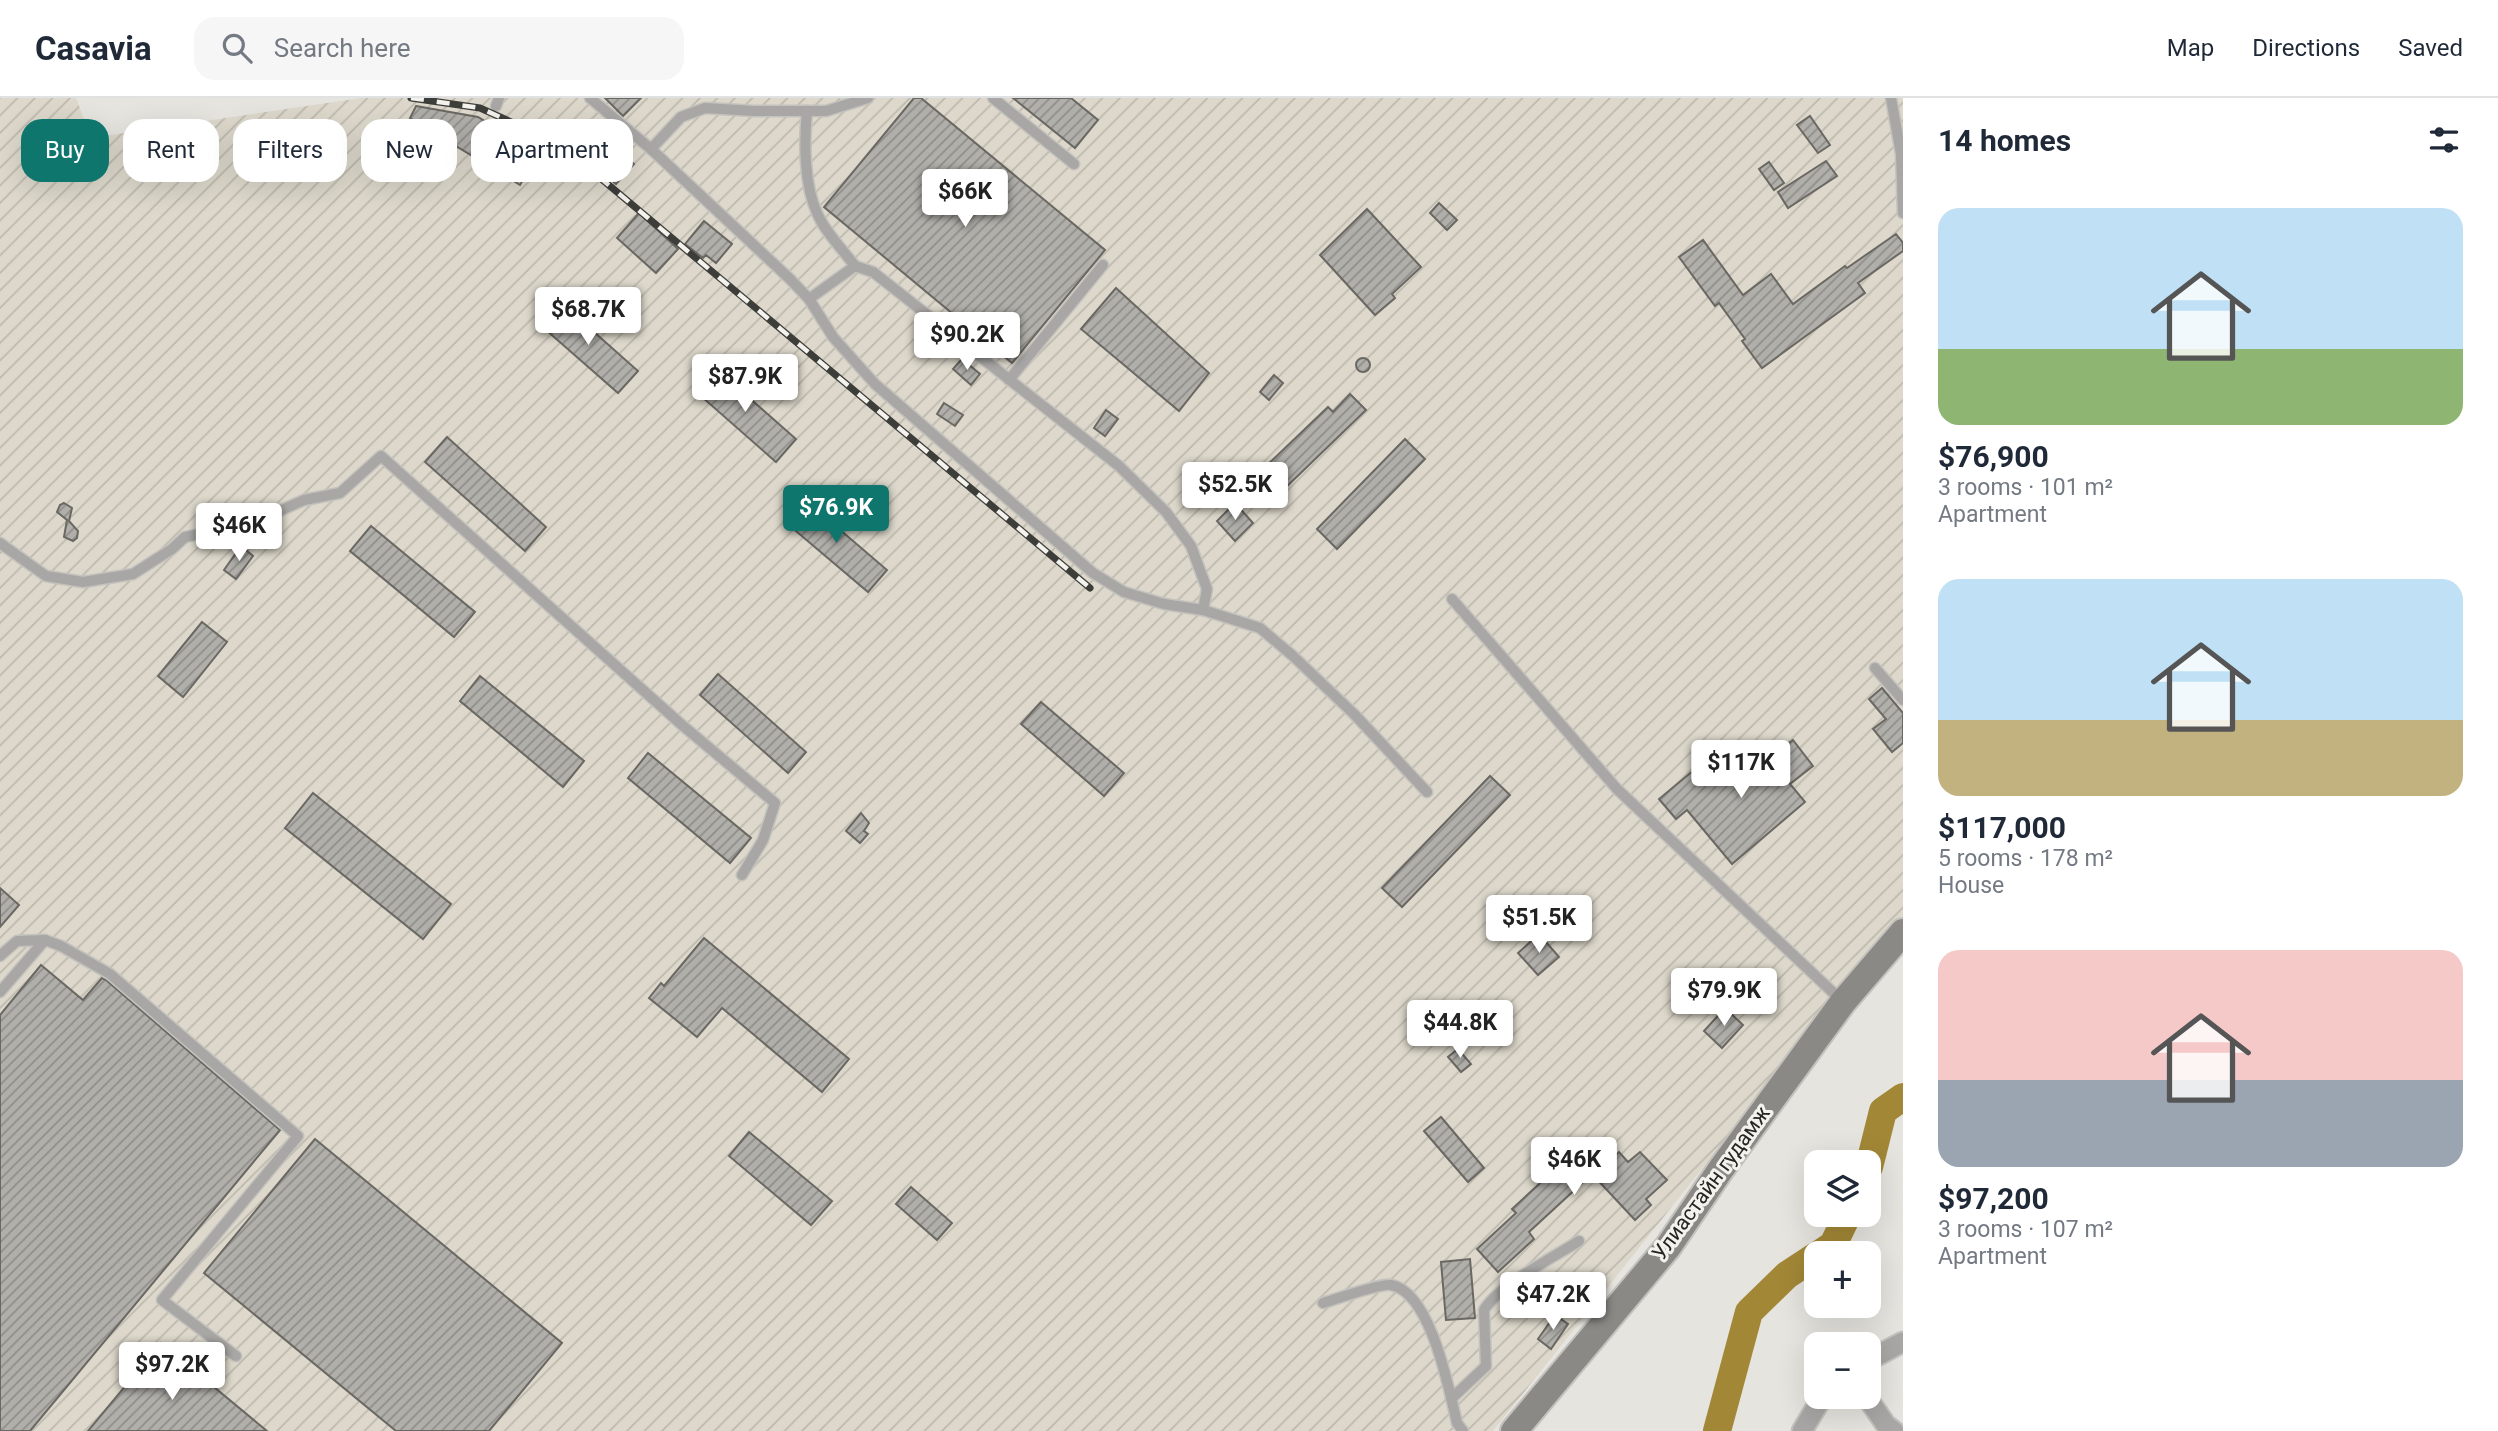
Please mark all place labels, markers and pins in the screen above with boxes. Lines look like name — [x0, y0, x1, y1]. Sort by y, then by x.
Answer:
pin: $66K — [924, 170, 1006, 229]
pin: $68.7K — [531, 288, 645, 347]
pin: $90.2K — [910, 313, 1024, 372]
pin: $87.9K — [688, 354, 802, 414]
pin: $52.5K — [1178, 462, 1292, 522]
pin: $76.9K — [779, 486, 893, 545]
pin: $46K — [198, 504, 280, 563]
pin: $117K — [1692, 740, 1790, 800]
pin: $51.5K — [1482, 896, 1596, 955]
pin: $79.9K — [1667, 968, 1781, 1028]
pin: $44.8K — [1403, 1000, 1517, 1060]
pin: $46K — [1533, 1138, 1615, 1197]
pin: $47.2K — [1496, 1272, 1610, 1332]
pin: $97.2K — [115, 1342, 229, 1402]

